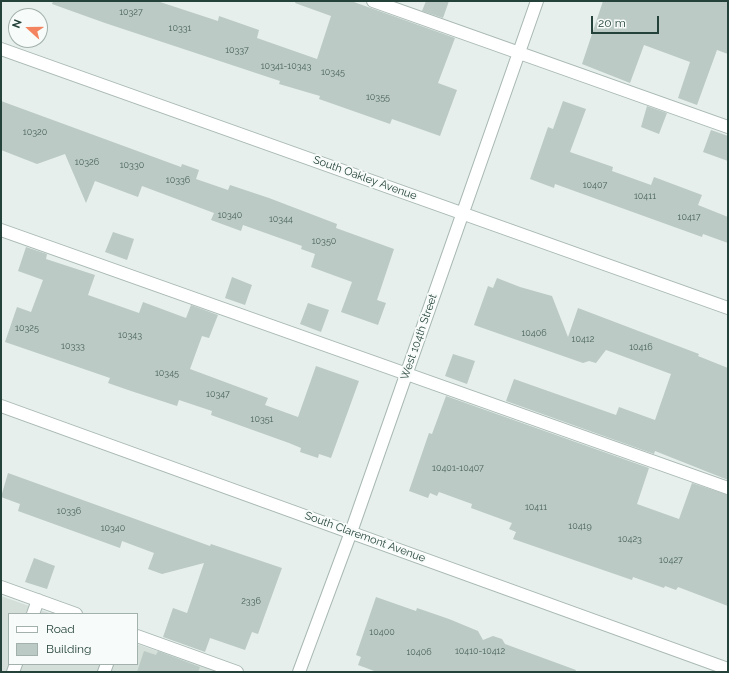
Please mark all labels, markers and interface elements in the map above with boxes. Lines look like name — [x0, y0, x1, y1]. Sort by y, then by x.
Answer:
house number: 10327 — [119, 7, 143, 17]
north arrow — [8, 8, 48, 48]
scale bar — [593, 8, 661, 34]
text: 20 m — [598, 16, 626, 30]
text: N — [10, 18, 25, 30]
house number: 10331 — [169, 23, 191, 33]
house number: 10337 — [225, 45, 249, 55]
house number: 10341-10343 — [261, 61, 311, 71]
house number: 10345 — [321, 67, 345, 77]
house number: 10355 — [366, 92, 390, 102]
house number: 10320 — [23, 127, 47, 137]
street label: South Oakley Avenue — [311, 153, 419, 203]
house number: 10326 — [75, 157, 99, 167]
house number: 10330 — [120, 160, 144, 170]
house number: 10336 — [166, 175, 190, 185]
house number: 10407 — [583, 180, 607, 190]
house number: 10411 — [634, 191, 656, 201]
house number: 10340 — [218, 210, 242, 220]
house number: 10417 — [678, 212, 700, 222]
house number: 10344 — [269, 214, 293, 224]
house number: 10350 — [312, 236, 336, 246]
street label: West 104th Street — [398, 292, 440, 382]
house number: 10325 — [15, 323, 39, 333]
house number: 10406 — [521, 328, 547, 338]
house number: 10343 — [118, 330, 142, 340]
house number: 10412 — [572, 334, 594, 344]
house number: 10333 — [61, 341, 85, 351]
house number: 10416 — [629, 342, 653, 352]
house number: 10345 — [155, 368, 179, 378]
house number: 10347 — [206, 389, 230, 399]
house number: 10351 — [251, 414, 273, 424]
house number: 10401-10407 — [432, 463, 484, 473]
house number: 10411 — [525, 502, 547, 512]
house number: 10336 — [57, 506, 81, 516]
street label: South Claremont Avenue — [303, 509, 427, 565]
house number: 10419 — [568, 521, 592, 531]
house number: 10340 — [101, 523, 125, 533]
house number: 10423 — [618, 534, 642, 544]
house number: 10427 — [659, 555, 683, 565]
house number: 2336 — [241, 596, 261, 606]
legend — [8, 613, 138, 665]
text: Road — [46, 622, 75, 636]
house number: 10400 — [369, 627, 395, 637]
text: Building — [46, 642, 92, 656]
house number: 10410-10412 — [455, 646, 505, 656]
house number: 10406 — [406, 647, 432, 657]

